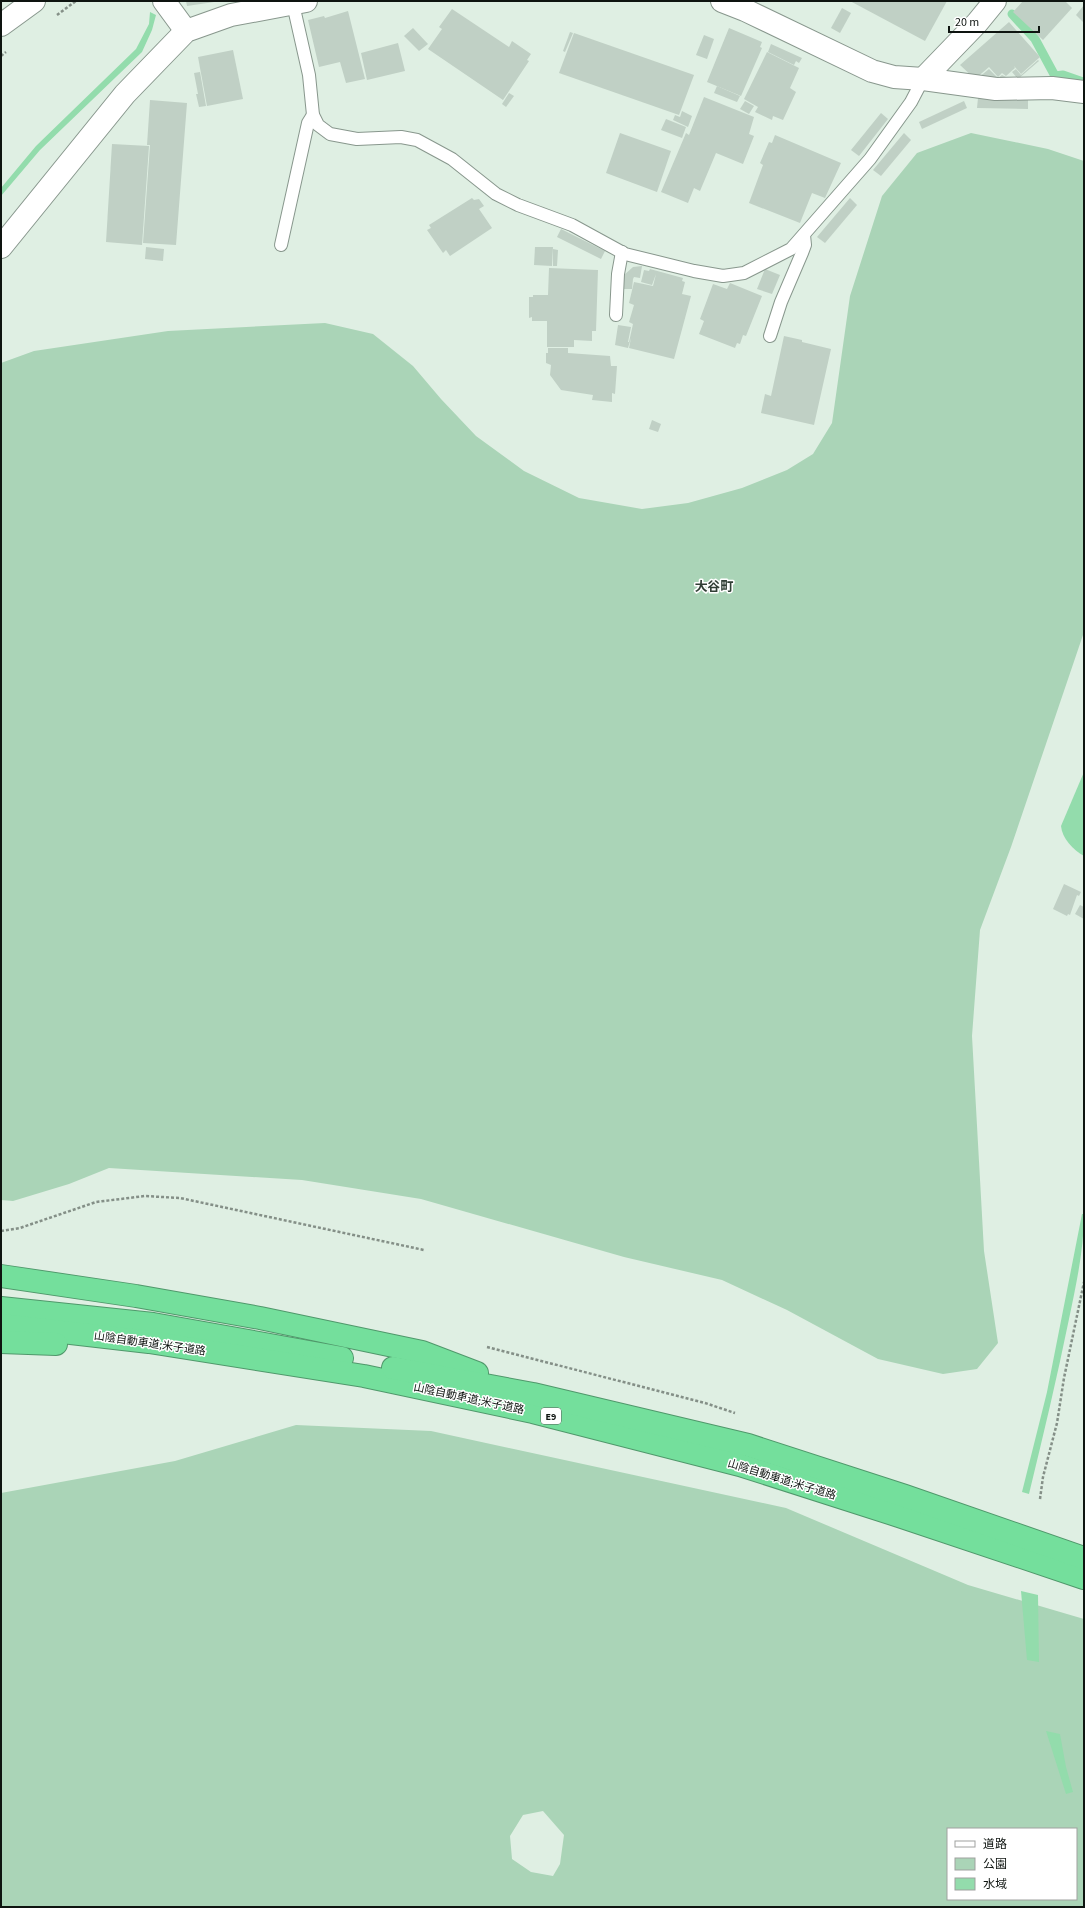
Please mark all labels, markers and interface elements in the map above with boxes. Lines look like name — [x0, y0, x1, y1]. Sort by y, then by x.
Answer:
scale bar — [949, 8, 1039, 34]
text: 20 m — [955, 14, 979, 31]
district label: 大谷町 — [694, 578, 734, 596]
street label: 山陰自動車道;米子道路 — [93, 1328, 207, 1359]
street label: 山陰自動車道;米子道路 — [412, 1379, 526, 1418]
road number: E9 — [541, 1408, 561, 1424]
street label: 山陰自動車道;米子道路 — [726, 1456, 838, 1503]
legend — [947, 1828, 1077, 1900]
text: 道路 — [983, 1836, 1007, 1853]
text: 公園 — [983, 1856, 1007, 1873]
text: 水域 — [983, 1876, 1007, 1893]

